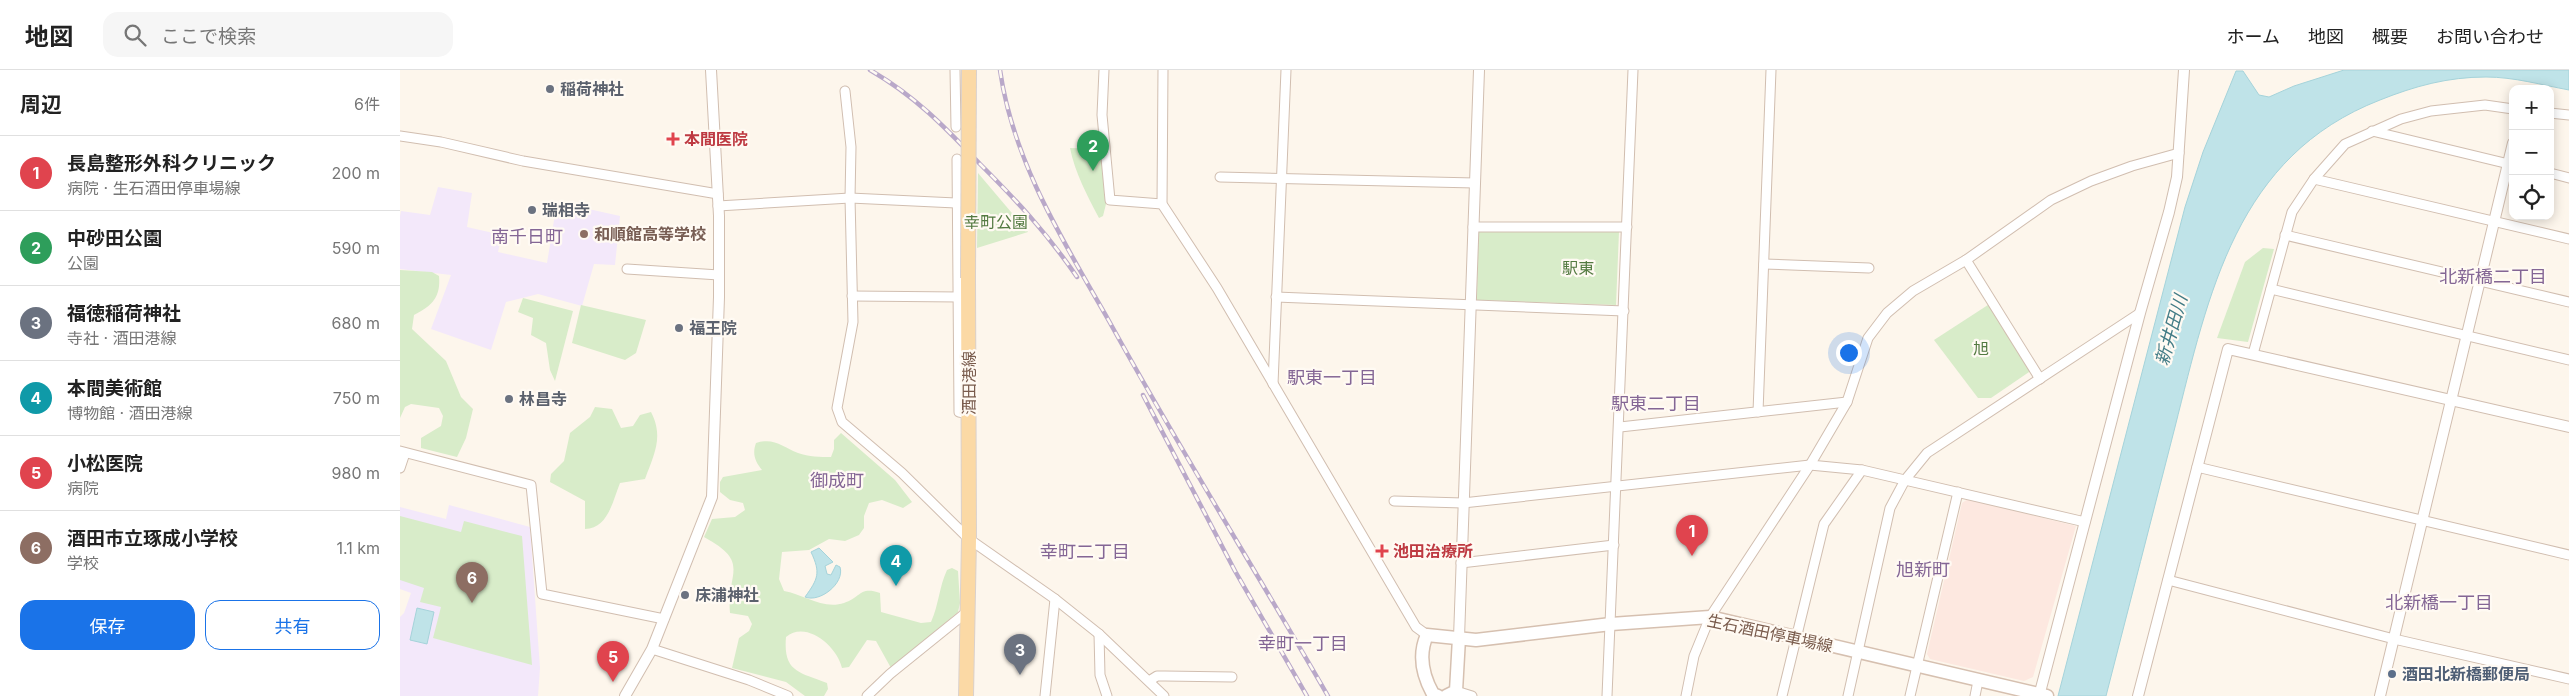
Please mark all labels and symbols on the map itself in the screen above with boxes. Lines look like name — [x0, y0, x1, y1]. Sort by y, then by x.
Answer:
place label: 稲荷神社 — [560, 79, 624, 99]
marker: 稲荷神社 — [544, 83, 556, 95]
place label: 本間医院 — [684, 129, 748, 149]
pin: 2 — [1077, 130, 1109, 171]
marker: 本間医院 — [666, 132, 680, 146]
place label: 瑞相寺 — [542, 200, 590, 220]
marker: 瑞相寺 — [526, 204, 538, 216]
park label: 幸町公園 — [964, 212, 1028, 232]
place label: 和順館高等学校 — [594, 224, 706, 244]
district label: 南千日町 — [491, 226, 563, 247]
marker: 和順館高等学校 — [578, 228, 590, 240]
park label: 駅東 — [1562, 258, 1594, 278]
district label: 北新橋二丁目 — [2439, 266, 2547, 287]
water label: 新井田川 — [2151, 291, 2192, 367]
place label: 福王院 — [689, 318, 737, 338]
marker: 福王院 — [673, 322, 685, 334]
park label: 旭 — [1973, 338, 1989, 358]
your location — [1836, 340, 1862, 366]
street label: 酒田港線 — [959, 351, 979, 415]
district label: 駅東一丁目 — [1287, 367, 1377, 388]
place label: 林昌寺 — [519, 389, 567, 409]
marker: 林昌寺 — [503, 393, 515, 405]
district label: 駅東二丁目 — [1611, 393, 1701, 414]
district label: 御成町 — [810, 470, 864, 491]
pin: 1 — [1676, 515, 1708, 556]
district label: 幸町二丁目 — [1040, 541, 1130, 562]
place label: 池田治療所 — [1393, 541, 1473, 561]
marker: 池田治療所 — [1375, 544, 1389, 558]
pin: 4 — [880, 545, 912, 586]
district label: 旭新町 — [1896, 559, 1950, 580]
pin: 6 — [456, 562, 488, 603]
place label: 床浦神社 — [695, 585, 759, 605]
marker: 床浦神社 — [679, 589, 691, 601]
district label: 北新橋一丁目 — [2385, 592, 2493, 613]
street label: 生石酒田停車場線 — [1705, 610, 1835, 656]
district label: 幸町一丁目 — [1258, 633, 1348, 654]
pin: 3 — [1004, 634, 1036, 675]
pin: 5 — [597, 641, 629, 682]
place label: 酒田北新橋郵便局 — [2402, 664, 2530, 684]
marker: 酒田北新橋郵便局 — [2386, 668, 2398, 680]

